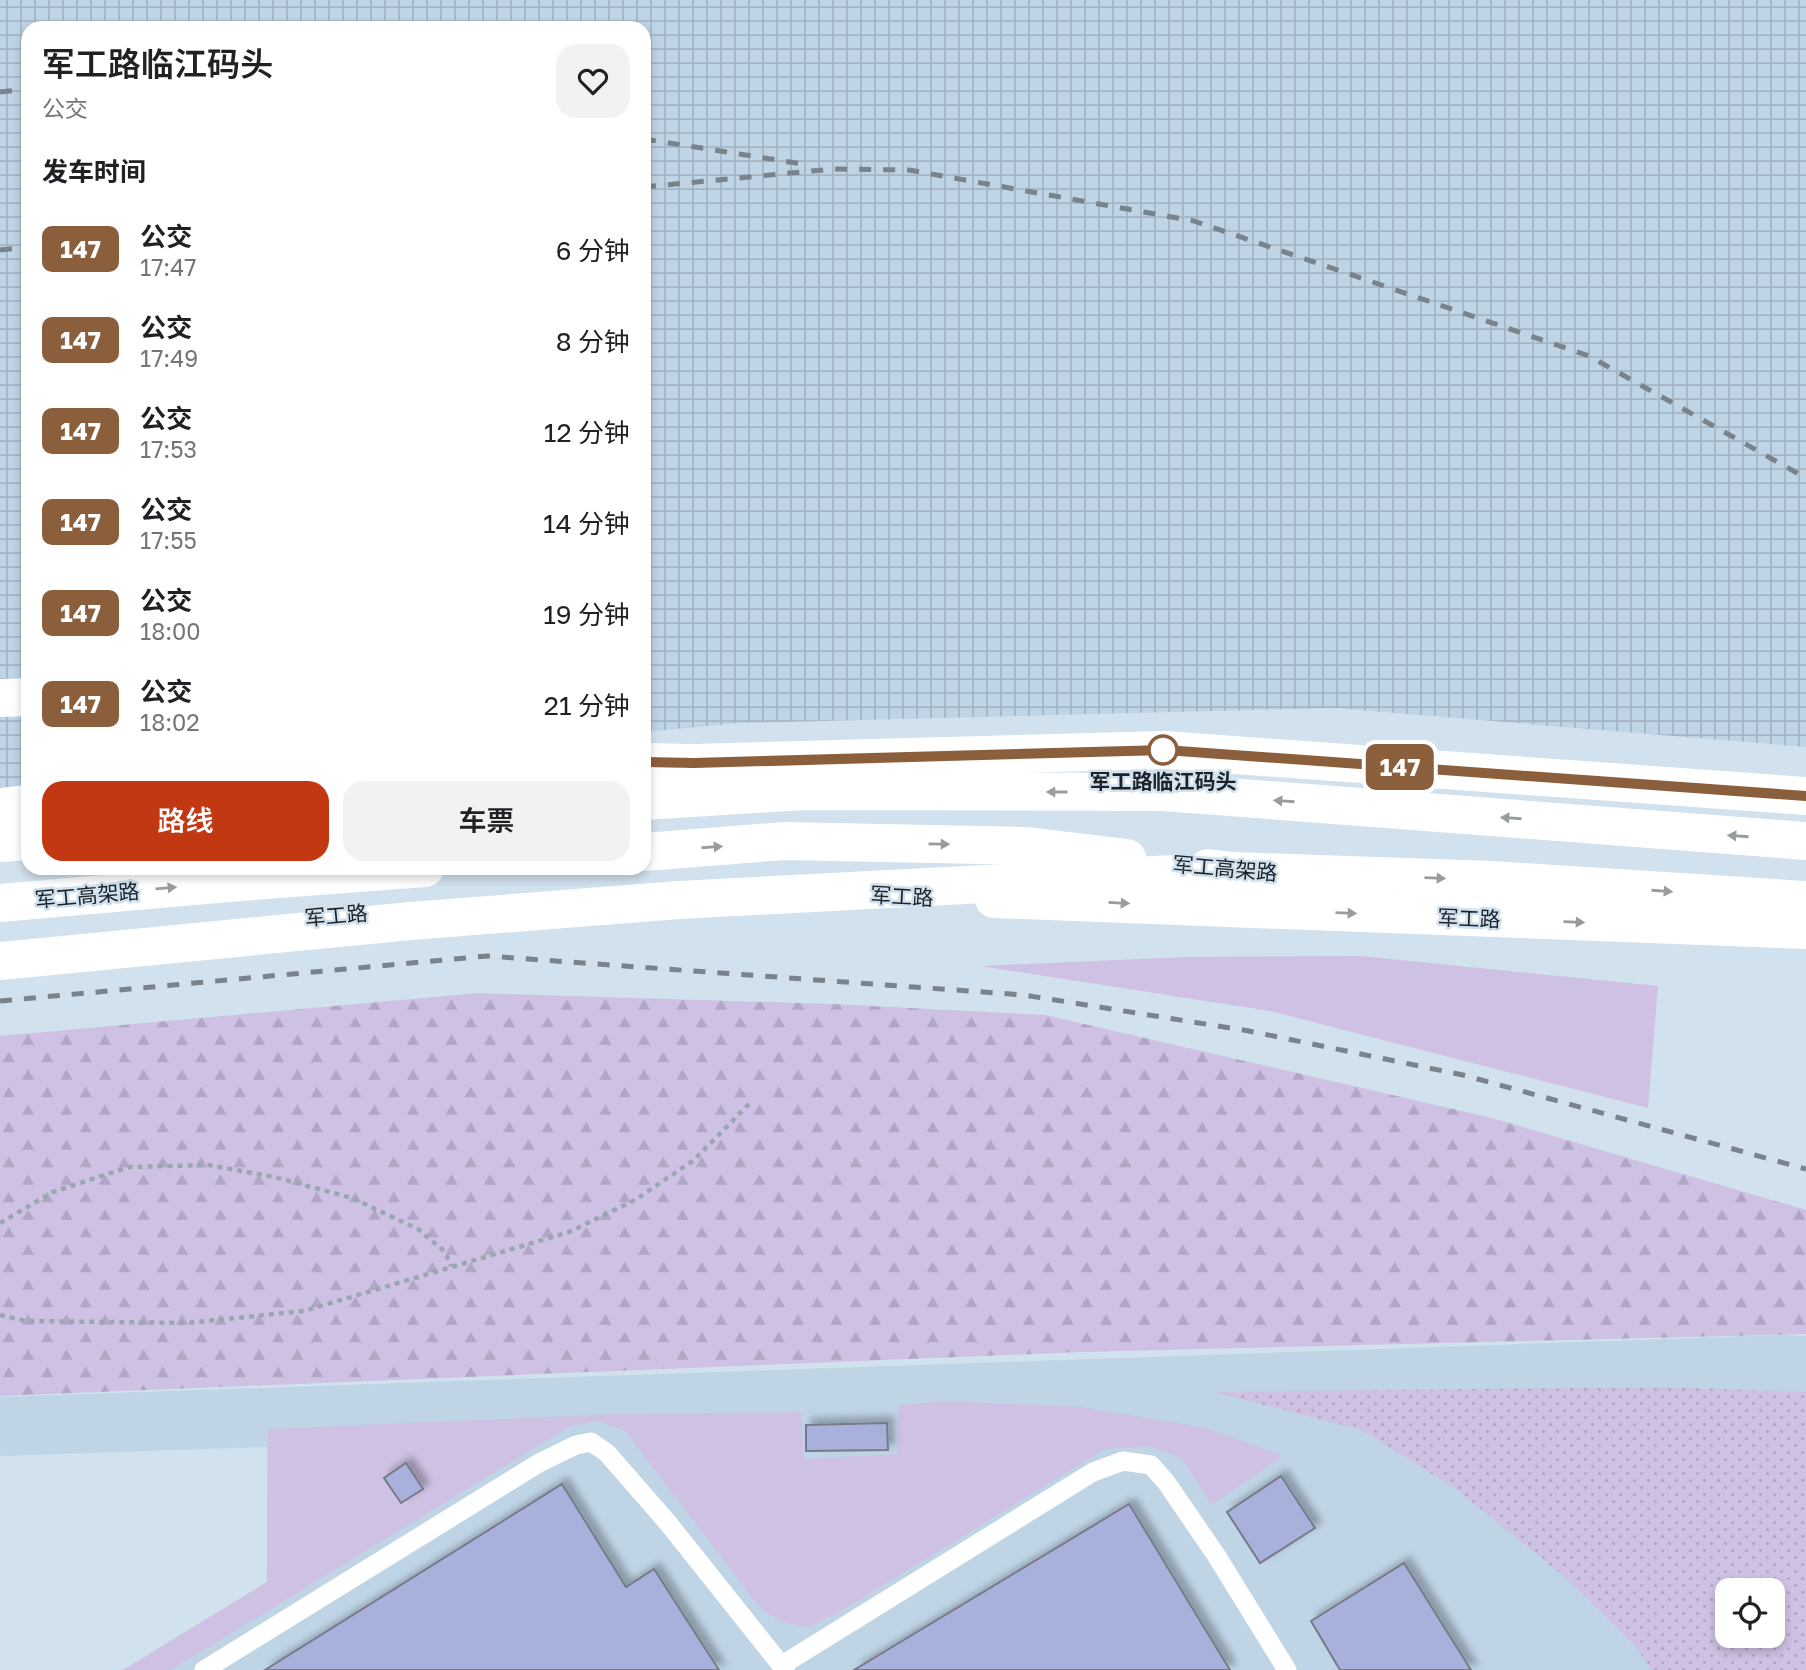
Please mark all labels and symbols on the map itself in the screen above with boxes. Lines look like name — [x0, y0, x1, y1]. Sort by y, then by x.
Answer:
marker: 军工路临江码头 — [1148, 735, 1178, 765]
line badge: 147 — [1360, 744, 1440, 790]
place label: 军工路临江码头 — [1090, 768, 1237, 794]
one-way arrow — [1046, 786, 1068, 798]
one-way arrow — [1273, 795, 1295, 806]
one-way arrow — [1500, 812, 1522, 823]
one-way arrow — [1727, 830, 1749, 841]
one-way arrow — [929, 839, 951, 850]
one-way arrow — [701, 841, 723, 852]
street label: 军工高架路 — [1172, 850, 1278, 886]
one-way arrow — [1424, 873, 1446, 884]
street label: 军工高架路 — [34, 877, 140, 913]
street label: 军工路 — [870, 881, 934, 911]
one-way arrow — [155, 882, 177, 893]
one-way arrow — [1651, 886, 1673, 897]
one-way arrow — [1108, 898, 1130, 909]
street label: 军工路 — [303, 899, 369, 931]
street label: 军工路 — [1437, 904, 1501, 932]
one-way arrow — [1336, 908, 1358, 919]
one-way arrow — [1563, 916, 1585, 927]

